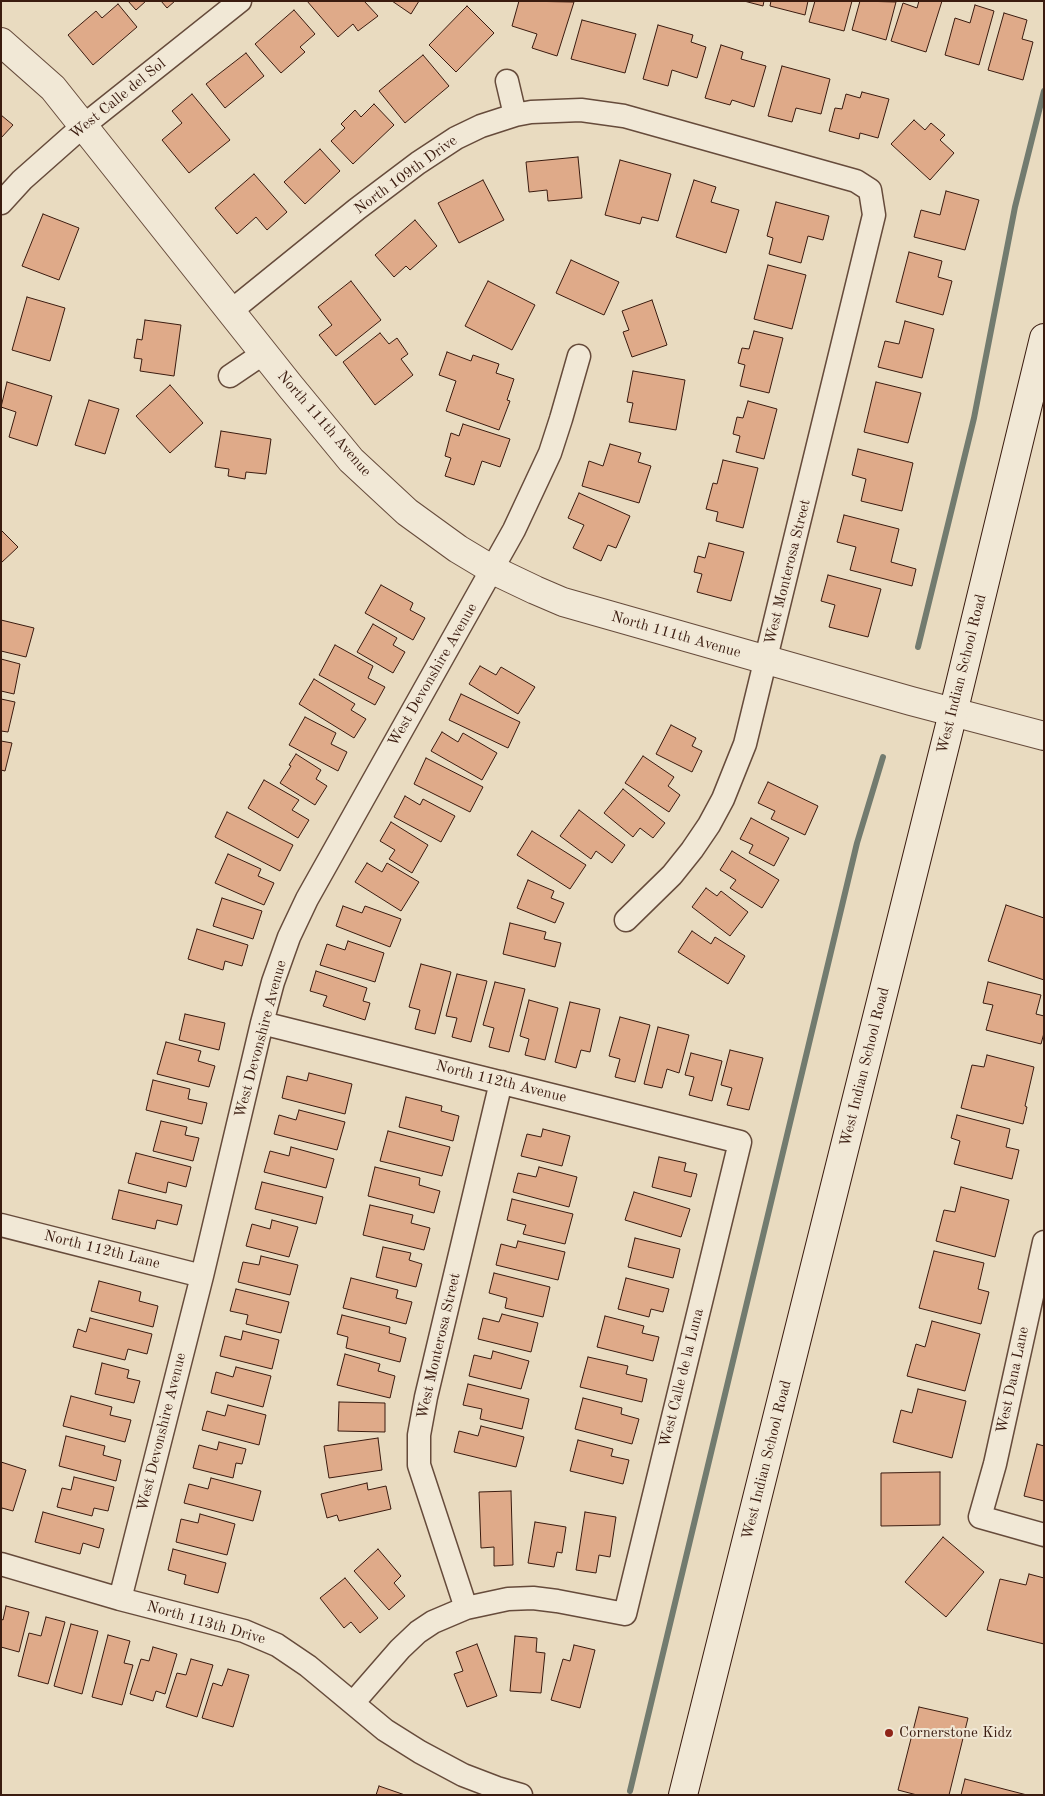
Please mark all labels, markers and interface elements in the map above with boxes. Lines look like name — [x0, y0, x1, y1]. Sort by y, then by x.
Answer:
street label: West Calle del Sol — [67, 55, 169, 143]
street label: North 109th Drive — [351, 132, 461, 218]
street label: North 111th Avenue — [273, 367, 375, 481]
street label: West Monterosa Street — [761, 497, 815, 647]
street label: West Indian School Road — [933, 592, 991, 756]
street label: West Devonshire Avenue — [385, 600, 481, 750]
street label: North 111th Avenue — [609, 608, 743, 662]
street label: West Devonshire Avenue — [231, 958, 291, 1120]
street label: West Indian School Road — [836, 985, 894, 1149]
street label: North 112th Avenue — [434, 1057, 568, 1107]
street label: North 112th Lane — [42, 1227, 162, 1273]
street label: West Monterosa Street — [413, 1271, 465, 1421]
street label: West Calle de la Luna — [656, 1307, 708, 1449]
street label: West Dana Lane — [993, 1325, 1033, 1435]
street label: West Devonshire Avenue — [134, 1351, 190, 1513]
street label: West Indian School Road — [738, 1378, 796, 1542]
street label: North 113th Drive — [145, 1597, 267, 1649]
place label: Cornerstone Kidz — [899, 1724, 1012, 1742]
marker: Cornerstone Kidz — [883, 1727, 895, 1739]

